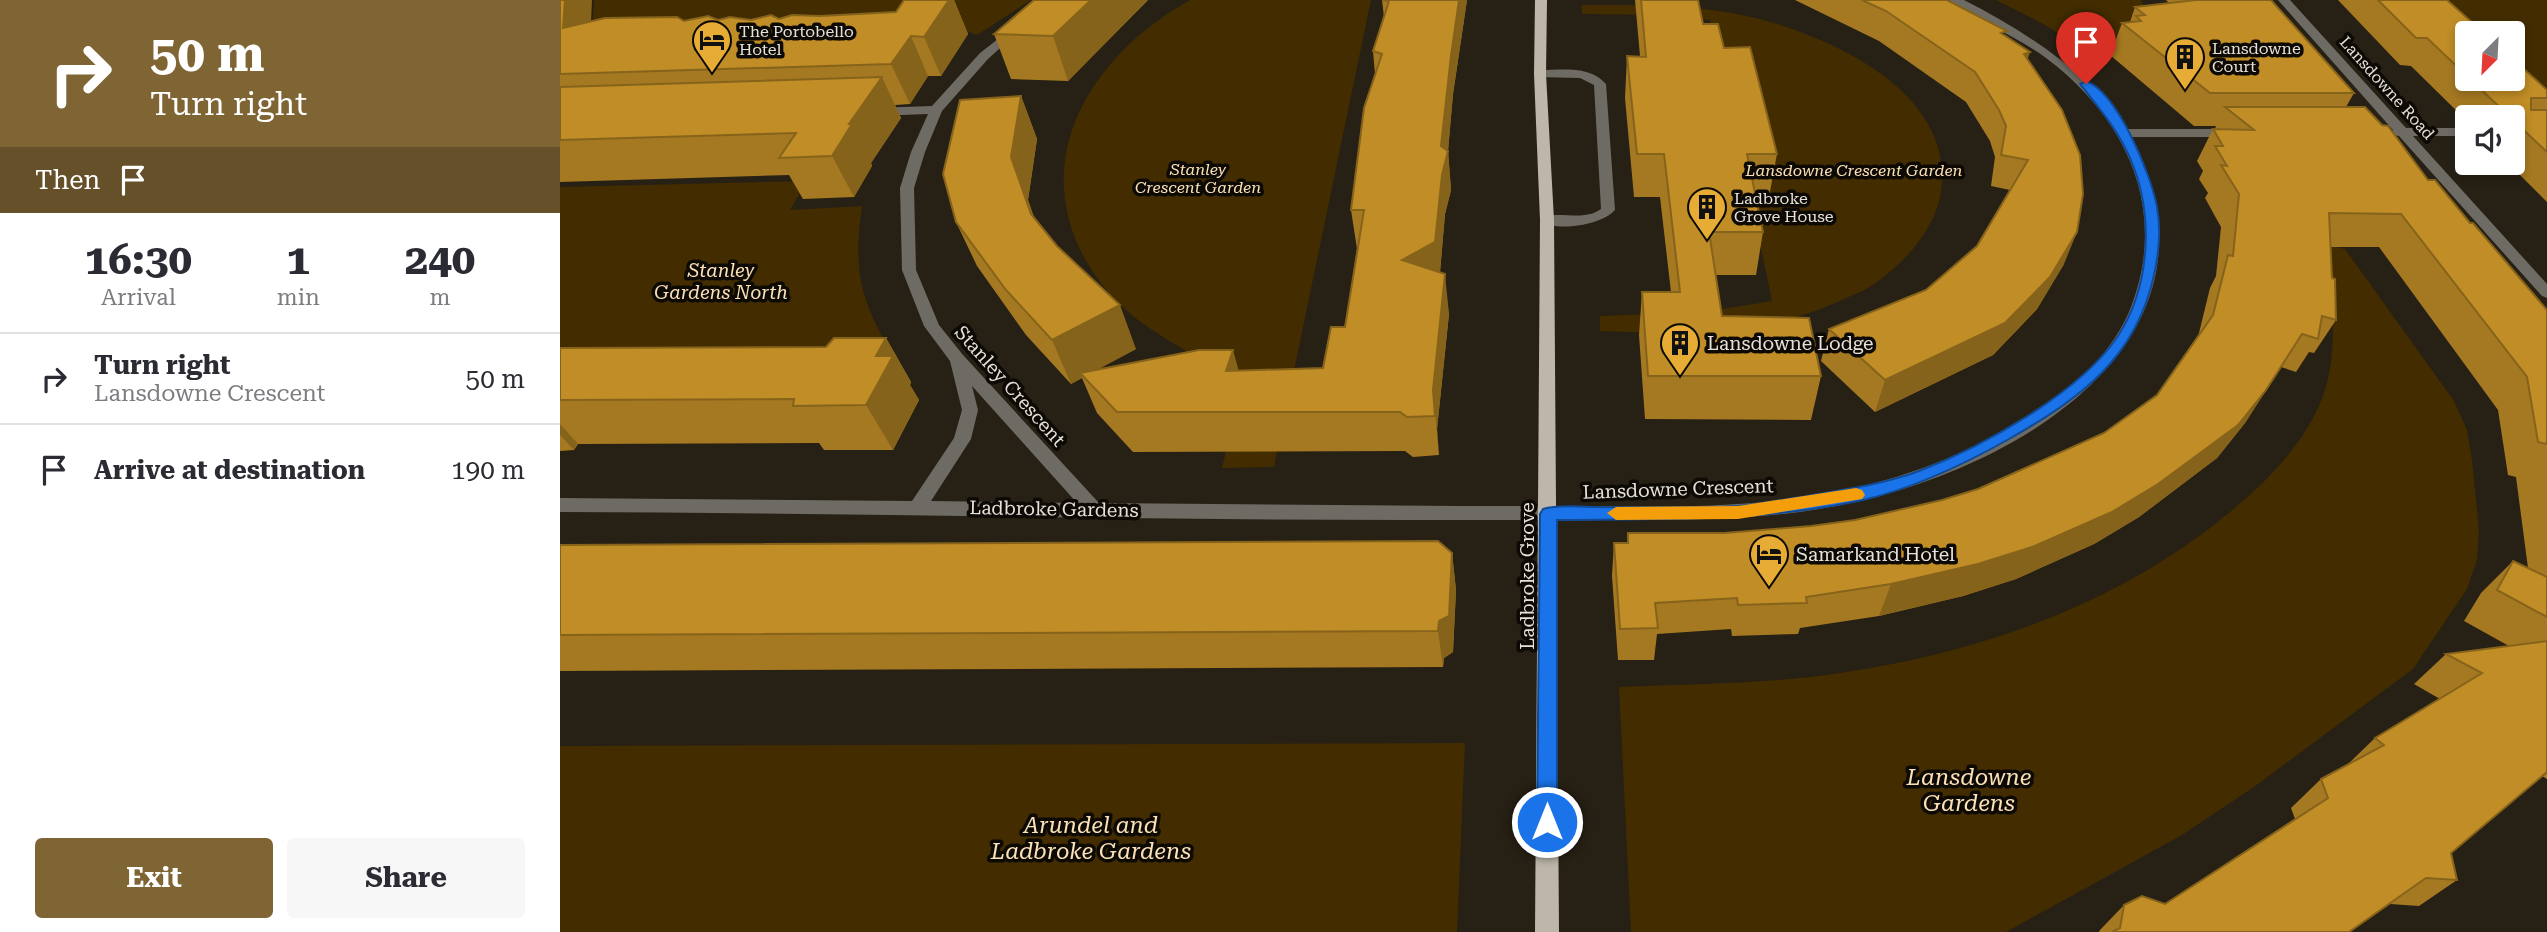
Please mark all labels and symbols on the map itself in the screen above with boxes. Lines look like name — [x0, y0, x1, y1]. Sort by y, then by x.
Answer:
pin — [2056, 12.0, 2116, 84]
hotel icon: The Portobello Hotel — [691, 19, 733, 74]
north arrow — [2455, 21, 2525, 91]
place label: The Portobello Hotel — [739, 22, 854, 59]
street label: Lansdowne Road — [2336, 33, 2438, 143]
building icon: Lansdowne Court — [2164, 36, 2206, 91]
place label: Lansdowne Court — [2212, 39, 2301, 76]
park label: Stanley Crescent Garden — [1135, 160, 1261, 197]
park label: Lansdowne Crescent Garden — [1744, 161, 1963, 180]
building icon: Ladbroke Grove House — [1686, 186, 1728, 241]
place label: Ladbroke Grove House — [1734, 189, 1834, 226]
park label: Stanley Gardens North — [654, 259, 788, 304]
street label: Stanley Crescent — [950, 321, 1070, 451]
building icon: Lansdowne Lodge — [1659, 322, 1701, 377]
place label: Lansdowne Lodge — [1707, 332, 1874, 355]
street label: Lansdowne Crescent — [1582, 474, 1774, 504]
street label: Ladbroke Gardens — [969, 496, 1139, 522]
street label: Ladbroke Grove — [1516, 502, 1539, 650]
hotel icon: Samarkand Hotel — [1748, 533, 1790, 588]
place label: Samarkand Hotel — [1796, 543, 1955, 566]
park label: Lansdowne Gardens — [1906, 764, 2031, 817]
position arrow — [1510, 785, 1584, 859]
park label: Arundel and Ladbroke Gardens — [990, 812, 1191, 865]

